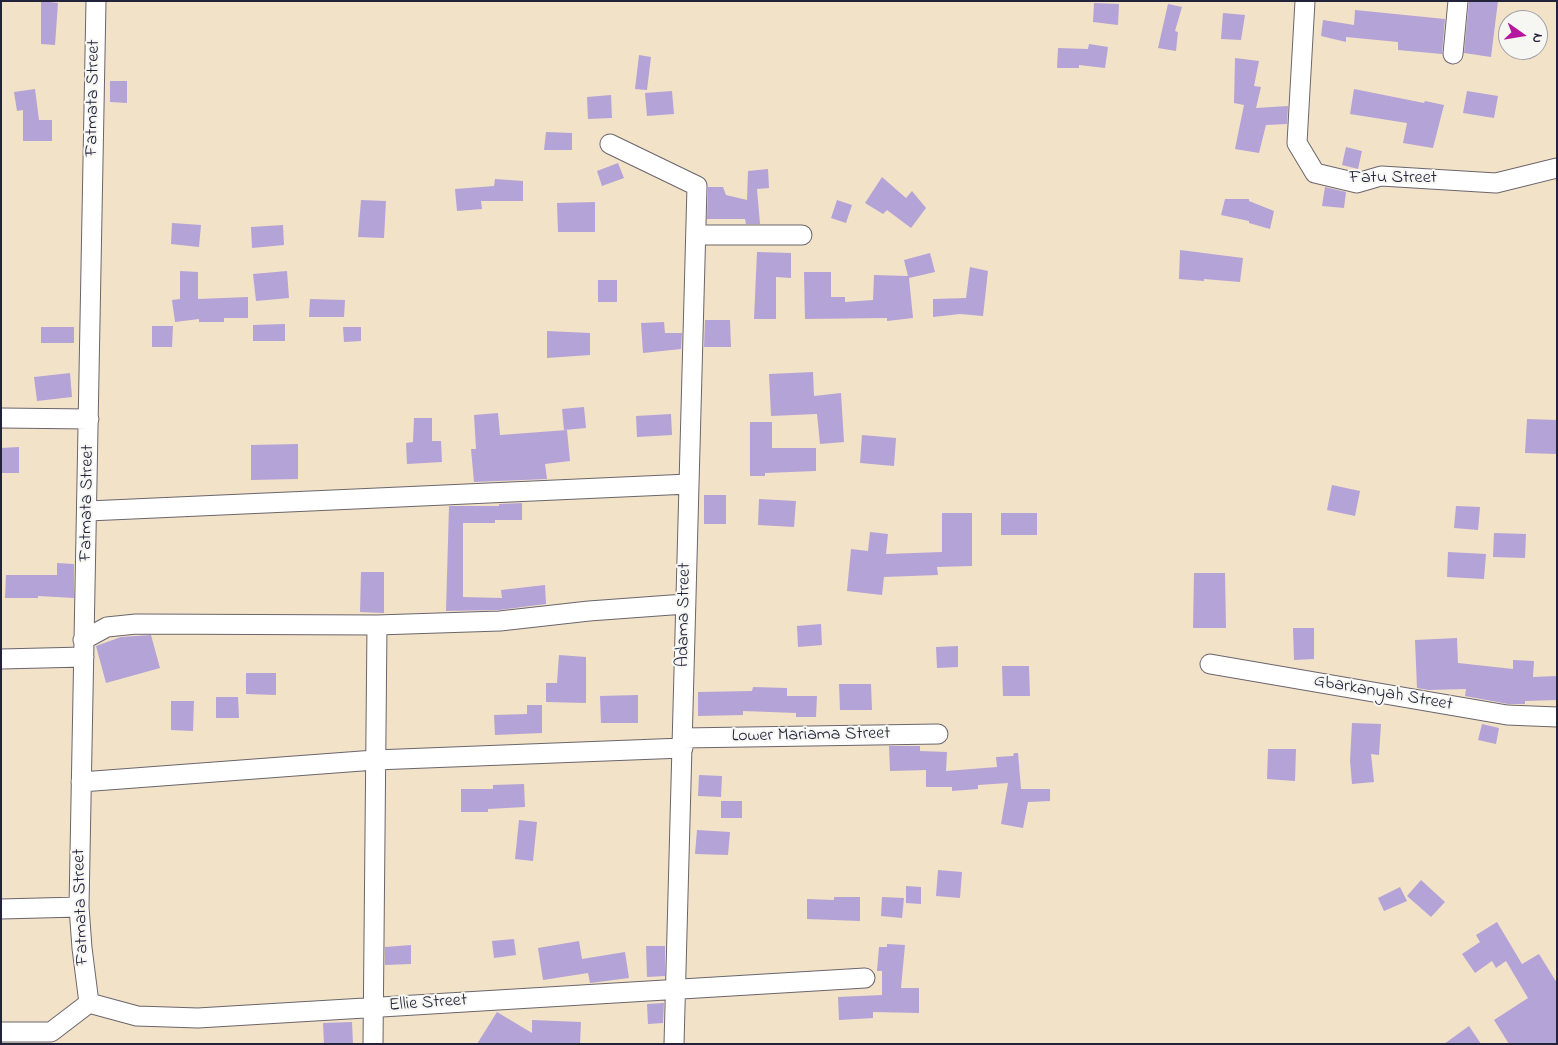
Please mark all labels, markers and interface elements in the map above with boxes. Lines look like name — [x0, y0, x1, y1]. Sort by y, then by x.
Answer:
north arrow — [1498, 10, 1548, 60]
text: N — [1526, 31, 1548, 45]
street label: Fatmata Street — [82, 39, 106, 157]
street label: Fatu Street — [1349, 168, 1437, 190]
street label: Fatmata Street — [76, 444, 100, 562]
street label: Adama Street — [673, 563, 697, 667]
street label: Gbarkanyah Street — [1312, 671, 1454, 717]
street label: Lower Mariama Street — [731, 724, 891, 748]
street label: Fatmata Street — [69, 848, 95, 966]
street label: Ellie Street — [388, 991, 468, 1017]

